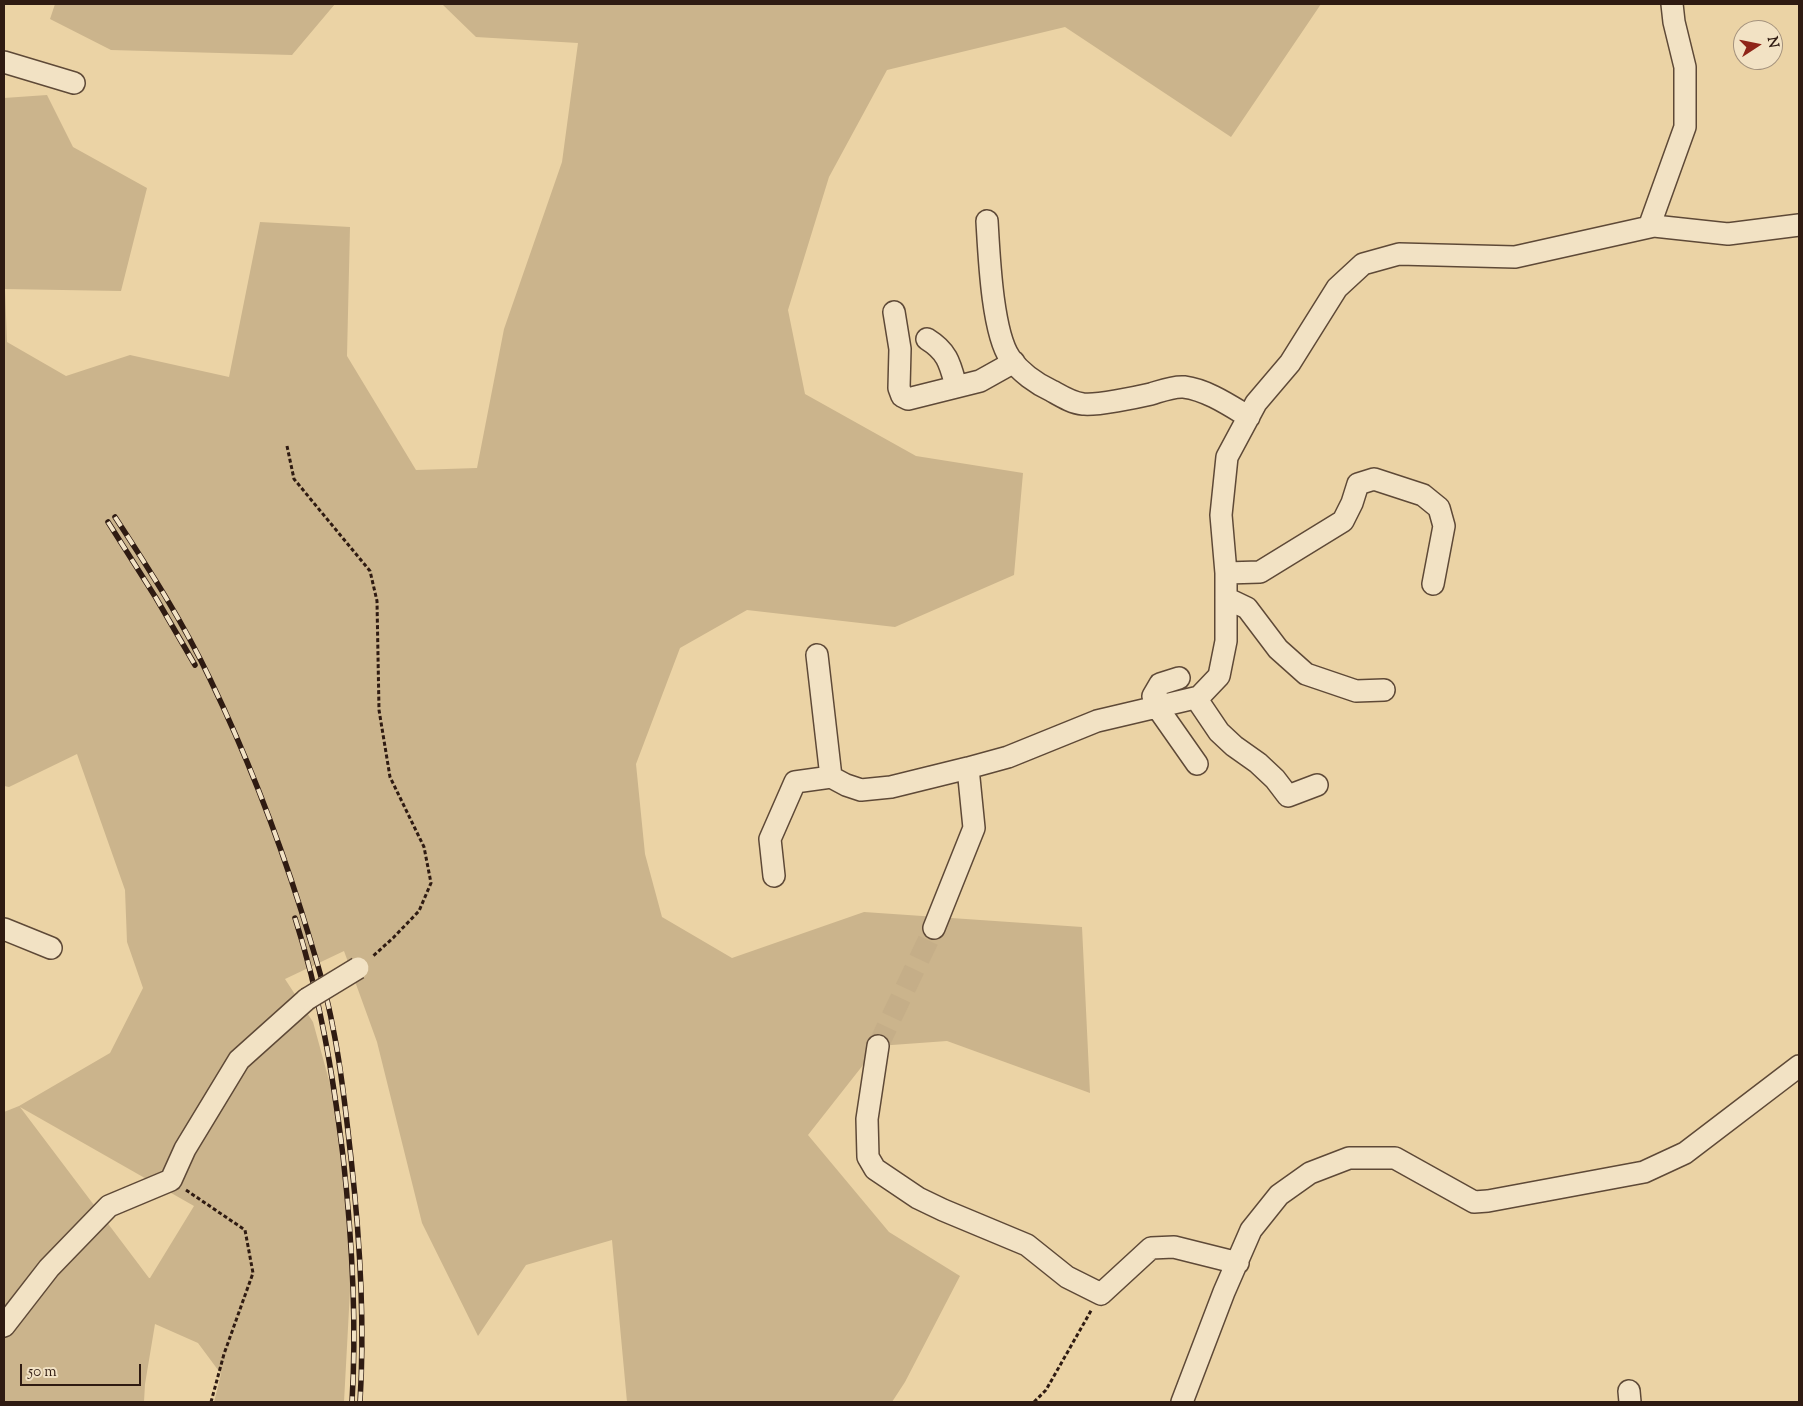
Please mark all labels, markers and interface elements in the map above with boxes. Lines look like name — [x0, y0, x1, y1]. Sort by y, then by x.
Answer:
north arrow — [1733, 20, 1783, 70]
text: N — [1761, 35, 1783, 50]
scale bar — [22, 1354, 144, 1386]
text: 50 m — [28, 1362, 57, 1383]

